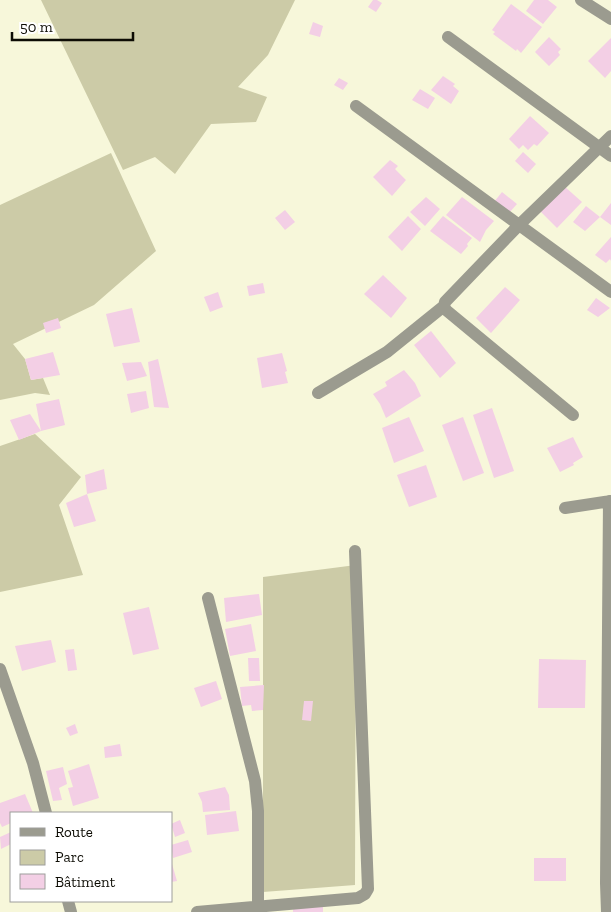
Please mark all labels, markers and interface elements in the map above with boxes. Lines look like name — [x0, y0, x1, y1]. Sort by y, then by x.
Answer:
scale bar — [12, 10, 134, 42]
text: 50 m — [20, 18, 53, 36]
legend — [10, 812, 172, 902]
text: Route — [55, 823, 93, 841]
text: Parc — [55, 848, 84, 866]
text: Bâtiment — [55, 873, 116, 891]

